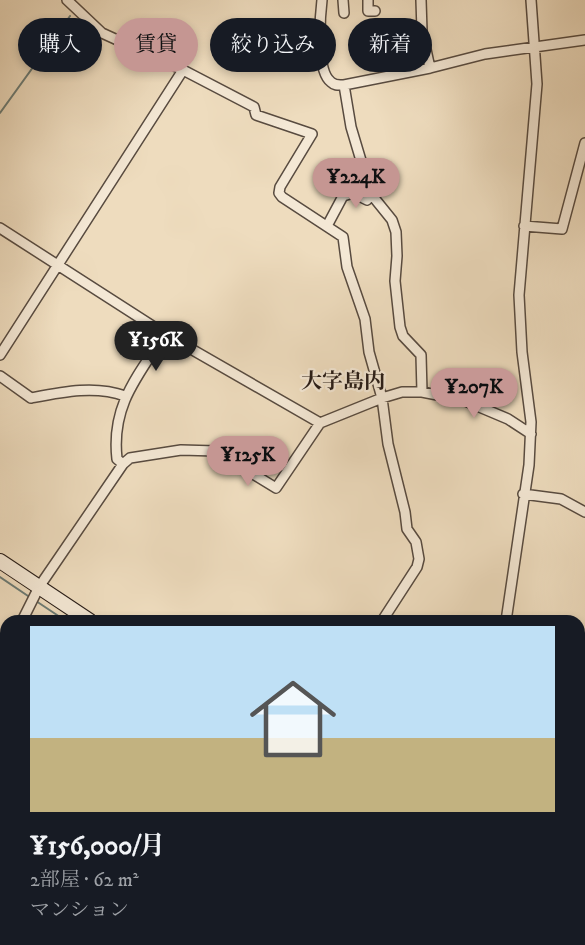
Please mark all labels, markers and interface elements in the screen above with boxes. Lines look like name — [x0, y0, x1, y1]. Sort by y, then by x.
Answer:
chip: 購入 — [18, 18, 102, 72]
chip: 賃貸 — [114, 18, 198, 72]
chip: 絞り込み — [210, 18, 336, 72]
chip: 新着 — [348, 18, 432, 72]
pin: ¥224K — [314, 158, 398, 209]
text: ¥224K — [327, 165, 385, 190]
pin: ¥156K — [114, 321, 198, 372]
text: ¥156K — [128, 328, 184, 353]
pin: ¥207K — [432, 368, 516, 419]
district label: 大字島内 — [301, 369, 385, 395]
text: ¥207K — [445, 375, 503, 400]
pin: ¥125K — [206, 436, 290, 487]
text: ¥125K — [221, 443, 275, 468]
icon: home — [239, 665, 347, 773]
text: ¥156,000/月 — [30, 830, 165, 863]
text: 2部屋 · 62 m² — [30, 868, 139, 893]
text: マンション — [30, 898, 129, 923]

